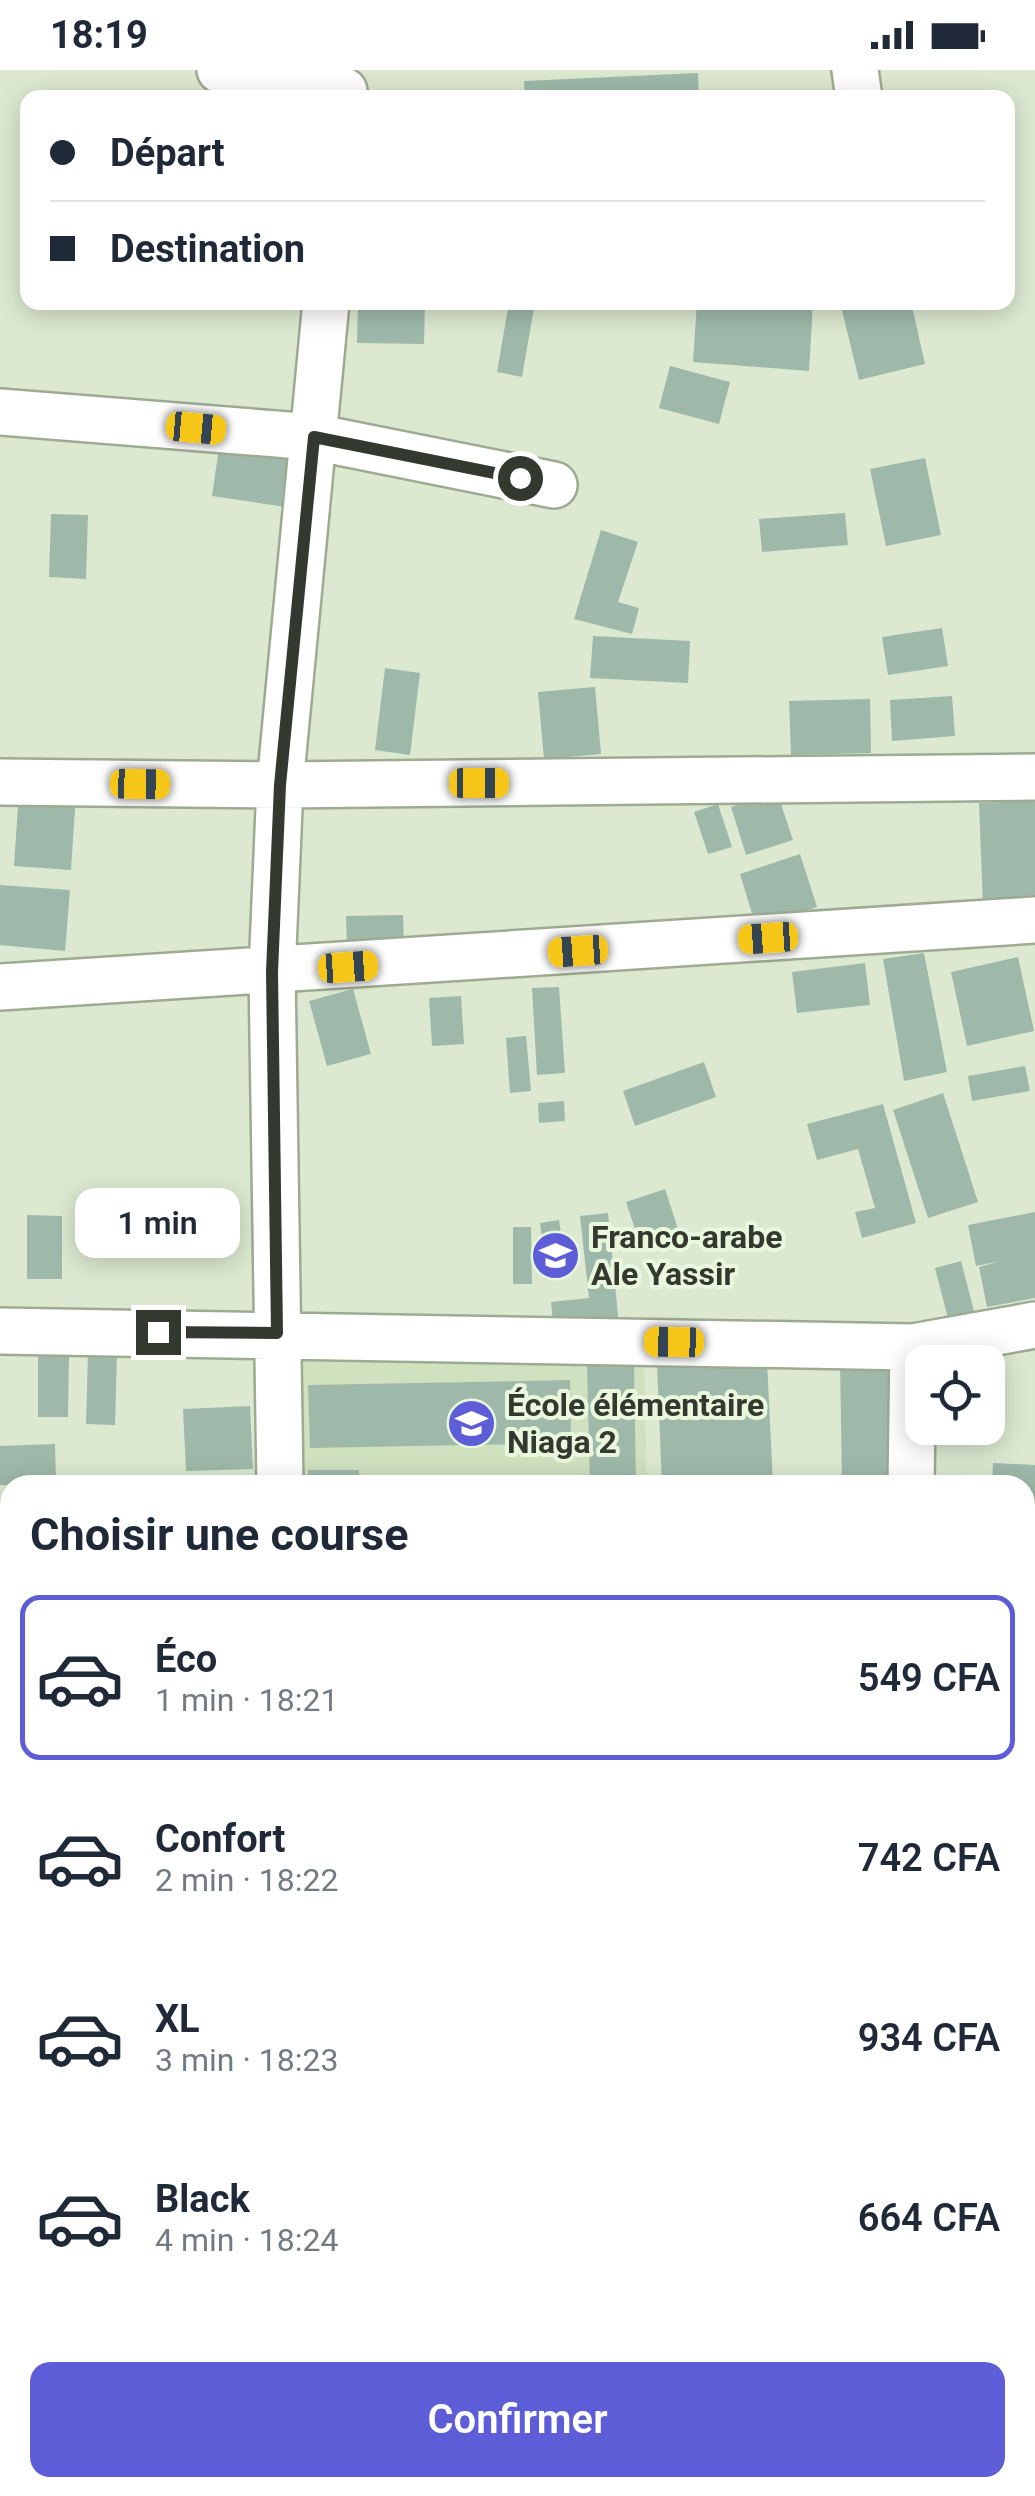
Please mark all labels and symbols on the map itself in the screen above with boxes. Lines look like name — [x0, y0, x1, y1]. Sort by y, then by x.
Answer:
car — [165, 410, 227, 446]
route start — [498, 456, 543, 501]
car — [110, 768, 170, 800]
car — [449, 768, 509, 798]
car — [737, 921, 799, 955]
car — [547, 934, 609, 968]
car — [317, 950, 379, 984]
callout: 1 min — [76, 1187, 240, 1257]
place label: Franco-arabe Ale Yassir — [591, 1218, 783, 1293]
school or university icon: Franco-arabe Ale Yassir — [530, 1229, 582, 1281]
route end — [136, 1310, 181, 1355]
car — [644, 1326, 704, 1358]
place label: École élémentaire Niaga 2 — [507, 1386, 764, 1461]
school or university icon: École élémentaire Niaga 2 — [446, 1397, 498, 1449]

